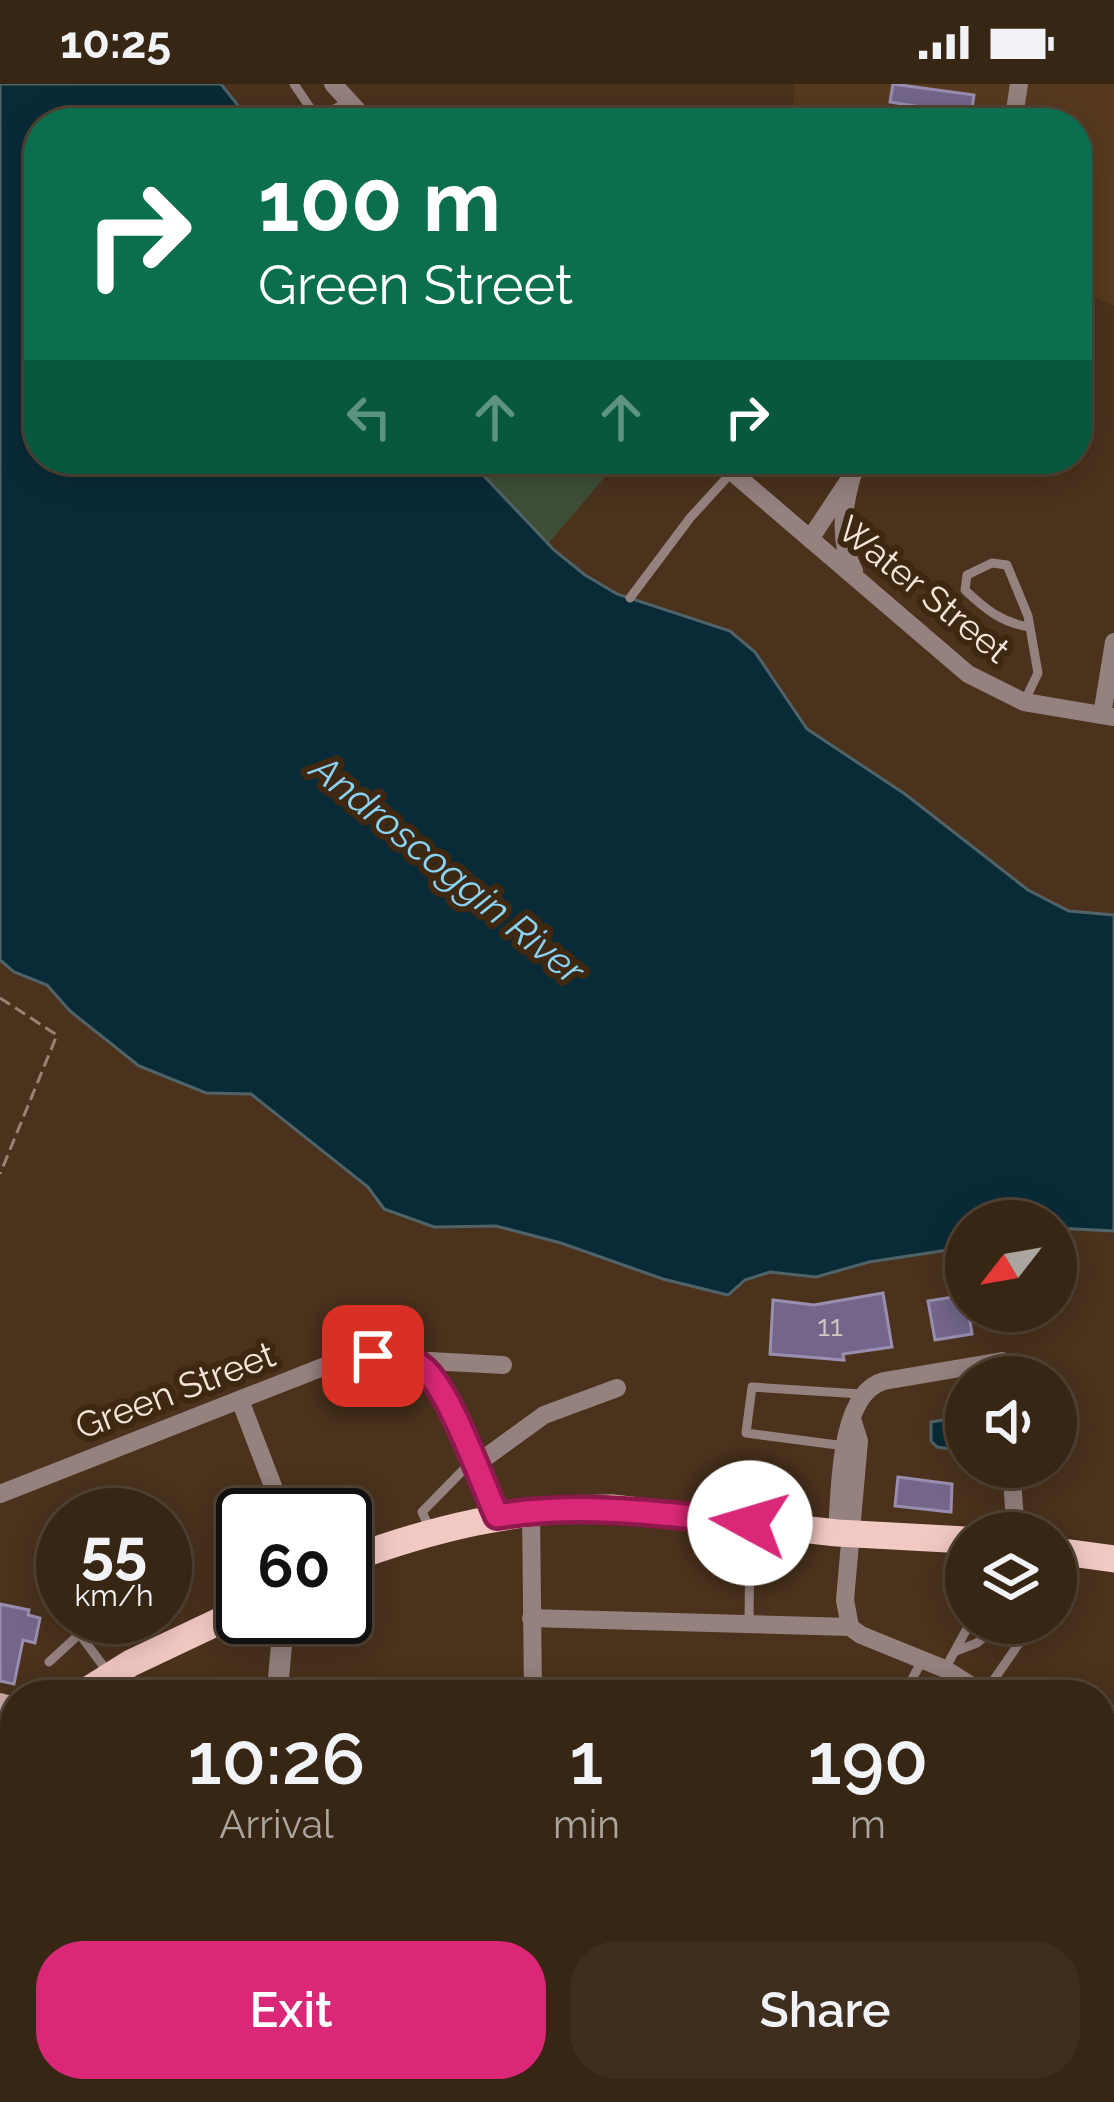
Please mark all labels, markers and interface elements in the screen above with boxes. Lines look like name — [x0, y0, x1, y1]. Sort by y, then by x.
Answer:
text: 10:25 — [60, 16, 171, 69]
text: 100 m — [258, 152, 501, 251]
icon: right — [60, 156, 216, 312]
text: Green Street — [258, 253, 573, 317]
icon: left — [336, 384, 402, 450]
icon: ahead — [462, 384, 528, 450]
icon: ahead — [588, 384, 654, 450]
icon: right — [714, 384, 780, 450]
street label: Water Street — [830, 507, 1018, 671]
water label: Androscoggin River — [300, 743, 595, 994]
north arrow — [945, 1200, 1077, 1332]
map controls — [945, 1200, 1077, 1644]
pin — [322, 1305, 424, 1407]
house number: 11 — [817, 1308, 843, 1343]
icon: arrive — [340, 1323, 406, 1389]
street label: Green Street — [69, 1333, 281, 1447]
button: sound — [945, 1356, 1077, 1488]
position arrow — [687, 1460, 813, 1586]
speed limit sign: 60 — [216, 1488, 372, 1644]
button: layers — [945, 1512, 1077, 1644]
text: 55 — [81, 1516, 147, 1586]
text: km/h — [74, 1578, 154, 1613]
text: 10:26 — [188, 1716, 365, 1801]
text: 1 — [569, 1716, 603, 1801]
text: 190 — [808, 1716, 928, 1801]
text: Arrival — [219, 1801, 334, 1847]
text: min — [553, 1801, 620, 1847]
text: m — [850, 1801, 886, 1847]
button: Exit — [36, 1941, 546, 2079]
button: Share — [570, 1941, 1080, 2079]

